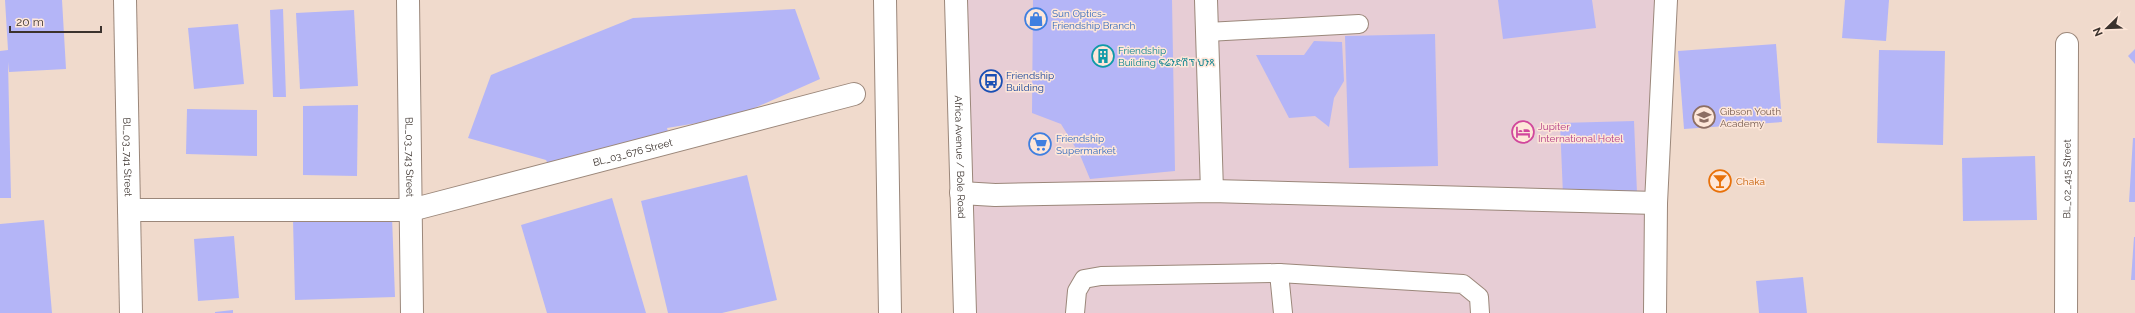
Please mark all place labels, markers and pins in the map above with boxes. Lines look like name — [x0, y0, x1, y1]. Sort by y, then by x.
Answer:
shop icon: Sun Optics- Friendship Branch — [1023, 6, 1049, 32]
place label: Sun Optics- Friendship Branch — [1052, 8, 1136, 31]
building icon: Friendship Building ፍሬንድሽፕ ህንጻ — [1090, 43, 1116, 69]
place label: Friendship Building ፍሬንድሽፕ ህንጻ — [1118, 45, 1215, 68]
bus stop icon: Friendship Building — [978, 68, 1004, 94]
place label: Friendship Building — [1006, 70, 1054, 93]
school or university icon: Gibson Youth Academy — [1691, 104, 1717, 130]
place label: Gibson Youth Academy — [1720, 106, 1781, 129]
hotel icon: Jupiter International Hotel — [1510, 119, 1536, 145]
place label: Jupiter International Hotel — [1538, 121, 1623, 144]
supermarket icon: Friendship Supermarket — [1027, 131, 1053, 157]
place label: Friendship Supermarket — [1056, 133, 1117, 156]
bar icon: Chaka — [1707, 168, 1733, 194]
place label: Chaka — [1736, 176, 1765, 187]

